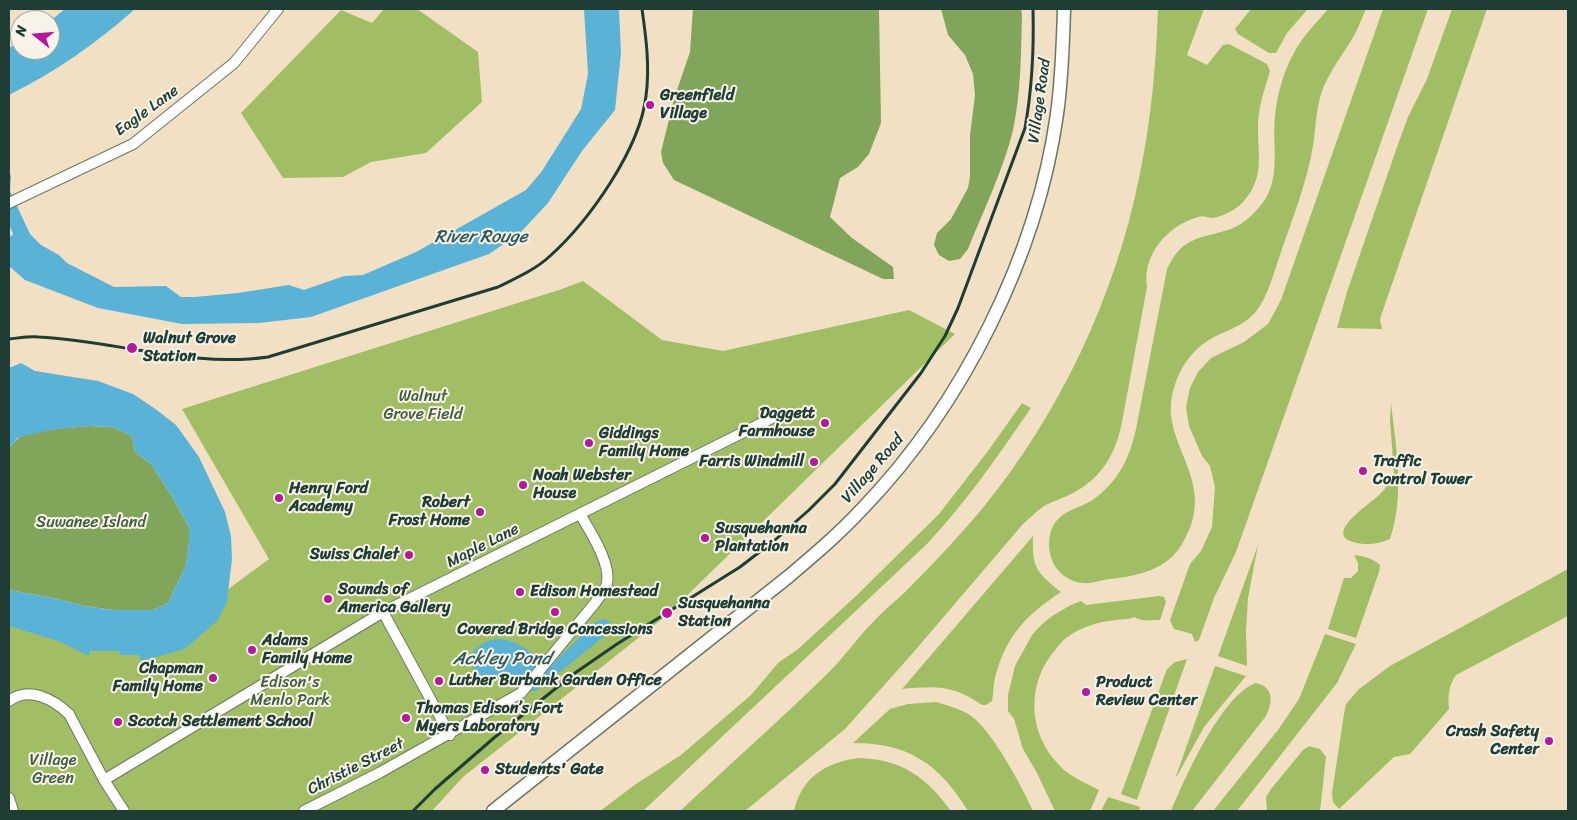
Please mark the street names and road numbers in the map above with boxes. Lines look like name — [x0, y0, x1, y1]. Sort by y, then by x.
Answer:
street label: Village Road — [1025, 57, 1055, 145]
street label: Eagle Lane — [111, 81, 183, 141]
street label: Village Road — [838, 431, 908, 507]
street label: Maple Lane — [444, 520, 522, 572]
street label: Christie Street — [305, 734, 407, 800]

